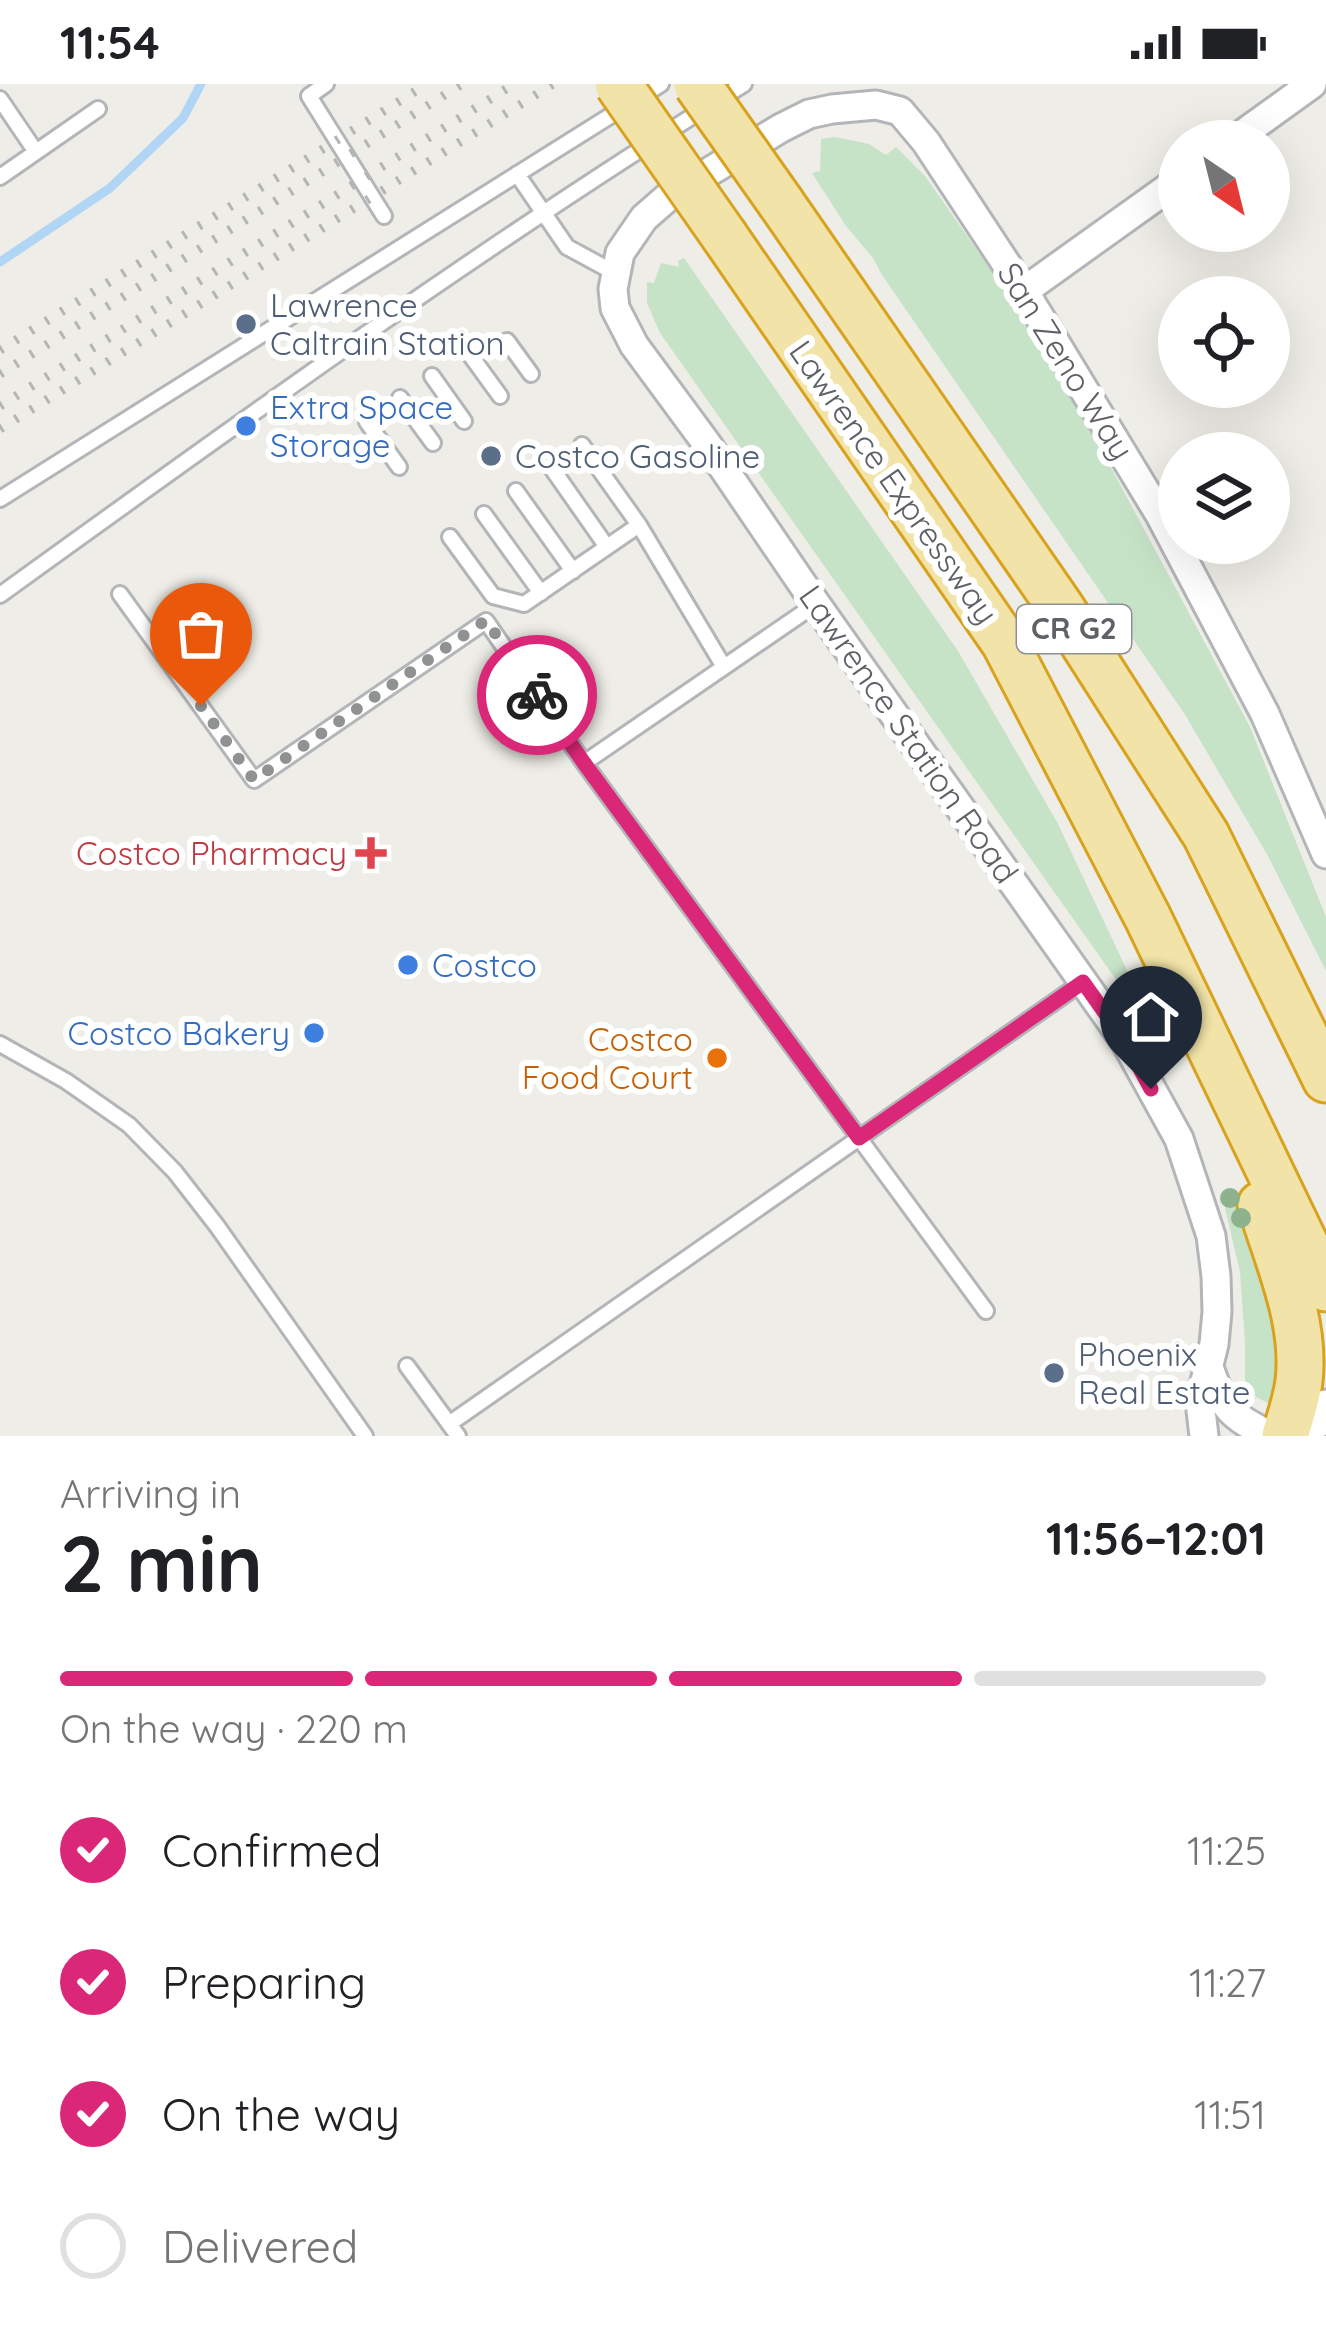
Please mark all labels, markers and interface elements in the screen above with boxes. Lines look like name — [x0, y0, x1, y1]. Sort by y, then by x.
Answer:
text: 11:54 — [60, 14, 160, 70]
north arrow — [1158, 120, 1290, 252]
map controls — [1158, 120, 1290, 564]
street label: San Zeno Way — [990, 255, 1143, 467]
button: locate — [1158, 276, 1290, 408]
place label: Lawrence Caltrain Station — [270, 284, 505, 363]
marker: Lawrence Caltrain Station — [233, 311, 259, 337]
street label: Lawrence Expressway — [781, 332, 1008, 631]
place label: Extra Space Storage — [270, 386, 453, 465]
marker: Extra Space Storage — [233, 413, 259, 439]
button: layers — [1158, 432, 1290, 564]
place label: Costco Gasoline — [515, 435, 760, 476]
marker: Costco Gasoline — [478, 443, 504, 469]
street label: Lawrence Station Road — [791, 577, 1028, 891]
pin — [150, 583, 252, 706]
icon: bag — [168, 601, 234, 667]
road number: CR G2 — [1017, 605, 1131, 653]
courier — [477, 635, 597, 755]
icon: bike — [504, 662, 570, 728]
place label: Costco Pharmacy — [76, 832, 347, 873]
marker: Costco Pharmacy — [358, 840, 384, 866]
place label: Costco — [432, 944, 537, 985]
marker: Costco — [395, 952, 421, 978]
pin — [1100, 966, 1202, 1089]
icon: home — [1118, 984, 1184, 1050]
place label: Costco Bakery — [67, 1012, 290, 1053]
place label: Costco Food Court — [522, 1018, 693, 1097]
marker: Costco Bakery — [301, 1020, 327, 1046]
marker: Costco Food Court — [704, 1045, 730, 1071]
place label: Phoenix Real Estate — [1078, 1333, 1250, 1412]
marker: Phoenix Real Estate — [1041, 1360, 1067, 1386]
text: Arriving in — [60, 1469, 241, 1518]
text: 11:56–12:01 — [1046, 1510, 1266, 1566]
text: 2 min — [60, 1514, 263, 1612]
text: On the way · 220 m — [60, 1704, 408, 1753]
icon: check — [60, 1817, 126, 1883]
text: Confirmed — [162, 1822, 381, 1878]
text: 11:25 — [1187, 1826, 1266, 1875]
icon: check — [60, 1949, 126, 2015]
text: Preparing — [162, 1954, 366, 2010]
text: 11:27 — [1189, 1958, 1266, 2007]
icon: check — [60, 2081, 126, 2147]
text: On the way — [162, 2086, 400, 2142]
text: 11:51 — [1194, 2090, 1266, 2139]
text: Delivered — [162, 2218, 358, 2274]

